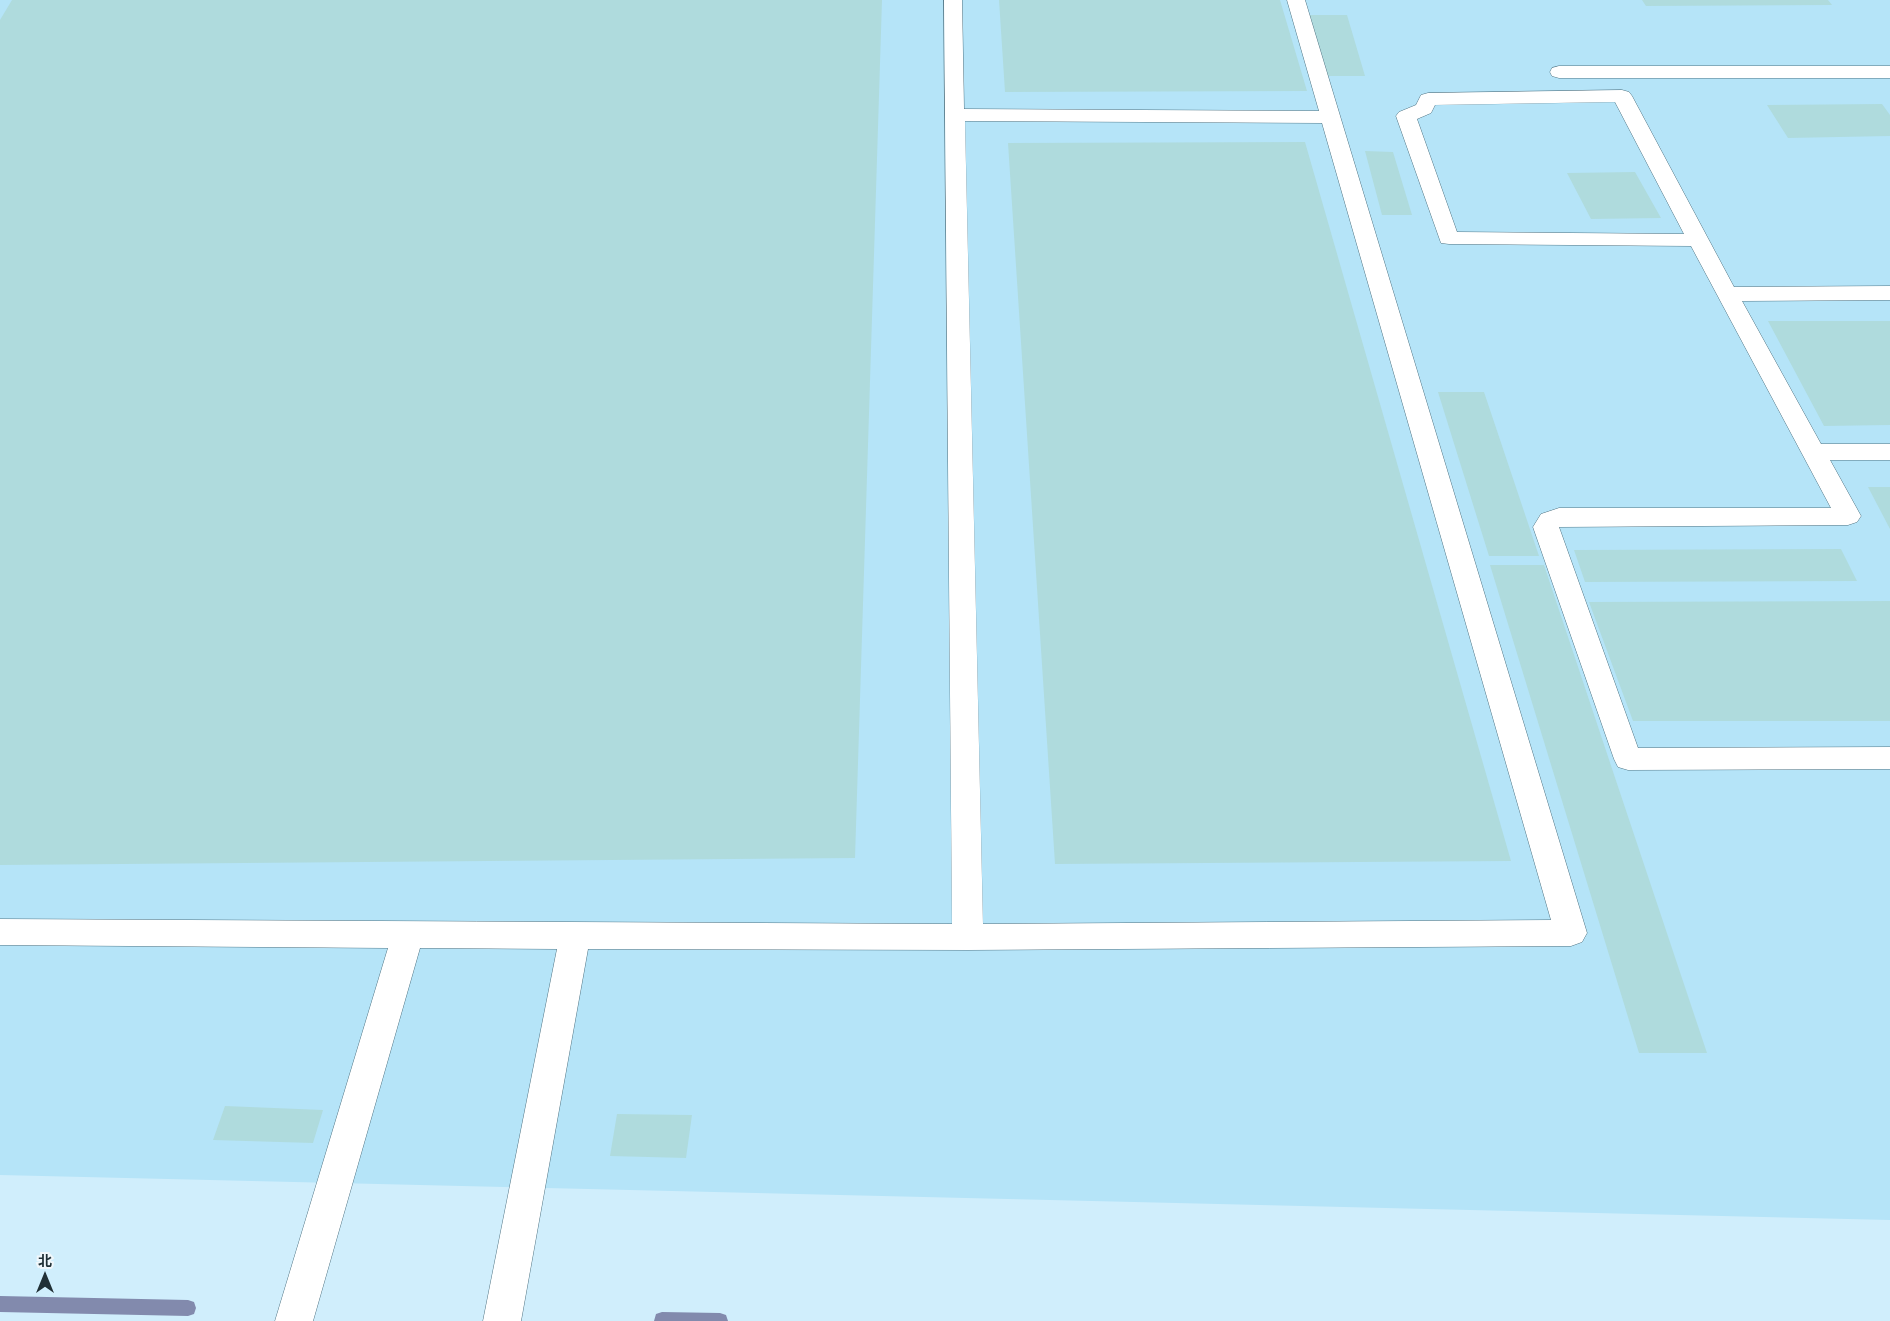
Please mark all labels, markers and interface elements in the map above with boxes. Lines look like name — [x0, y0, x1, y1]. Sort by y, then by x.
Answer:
north arrow — [20, 1251, 70, 1301]
text: 北 — [38, 1252, 52, 1269]

